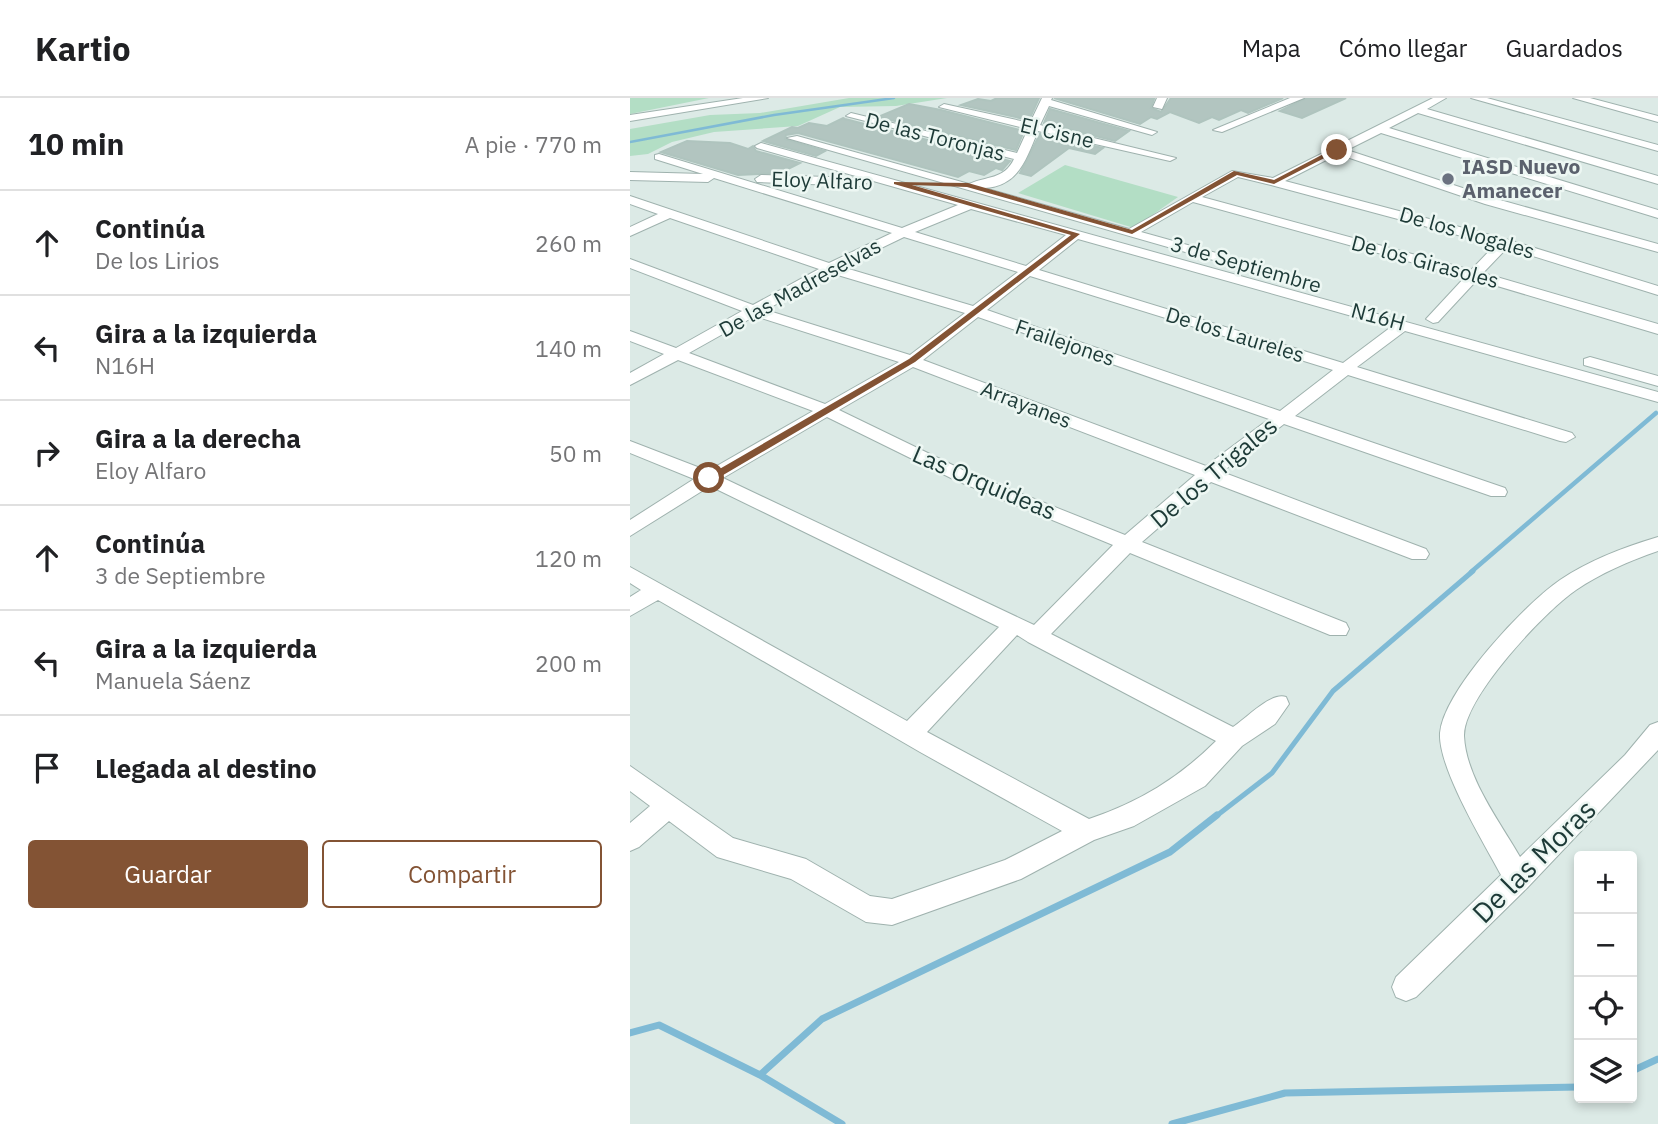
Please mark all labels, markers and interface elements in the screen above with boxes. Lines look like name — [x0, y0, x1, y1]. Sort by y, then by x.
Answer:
text: Kartio — [35, 27, 131, 70]
text: Mapa — [1242, 32, 1301, 64]
text: Cómo llegar — [1339, 32, 1467, 64]
text: Guardados — [1505, 32, 1623, 64]
street label: De las Toronjas — [862, 105, 1008, 167]
street label: El Cisne — [1018, 110, 1097, 154]
text: 10 min — [28, 124, 124, 163]
text: A pie · 770 m — [465, 129, 602, 159]
route end — [1321, 134, 1352, 165]
place label: IASD Nuevo Amanecer — [1462, 152, 1581, 204]
street label: Eloy Alfaro — [771, 164, 873, 196]
marker: IASD Nuevo Amanecer — [1440, 171, 1456, 187]
street label: De los Nogales — [1396, 199, 1538, 265]
text: Continúa — [95, 211, 205, 245]
icon: ahead — [28, 224, 66, 262]
text: 260 m — [535, 228, 602, 258]
street label: De los Girasoles — [1349, 228, 1502, 294]
street label: 3 de Septiembre — [1168, 229, 1325, 299]
street label: De las Madreselvas — [714, 231, 886, 343]
text: De los Lirios — [95, 245, 220, 275]
street label: N16H — [1348, 295, 1408, 337]
street label: De los Laureles — [1163, 300, 1308, 368]
street label: Frailejones — [1012, 312, 1119, 372]
text: Gira a la izquierda — [95, 316, 317, 350]
icon: left — [28, 329, 66, 367]
text: 140 m — [535, 333, 602, 363]
text: N16H — [95, 350, 155, 380]
street label: Arrayanes — [977, 374, 1076, 434]
street label: De los Trigales — [1143, 410, 1284, 535]
text: Gira a la derecha — [95, 421, 301, 455]
icon: right — [28, 434, 66, 472]
street label: Las Orquideas — [908, 437, 1061, 527]
text: 50 m — [549, 438, 602, 468]
text: Eloy Alfaro — [95, 455, 206, 485]
route start — [693, 462, 724, 493]
text: Continúa — [95, 526, 205, 560]
icon: ahead — [28, 539, 66, 577]
text: 120 m — [535, 543, 602, 573]
text: 3 de Septiembre — [95, 560, 266, 590]
text: Gira a la izquierda — [95, 631, 317, 665]
icon: left — [28, 644, 66, 682]
text: 200 m — [535, 648, 602, 678]
text: Manuela Sáenz — [95, 665, 251, 695]
icon: arrive — [28, 749, 66, 787]
text: Llegada al destino — [95, 751, 317, 785]
street label: De las Moras — [1464, 791, 1604, 931]
button: Guardar — [28, 840, 308, 908]
button: Compartir — [322, 840, 602, 908]
map controls — [1574, 851, 1637, 1103]
button: + — [1574, 851, 1637, 914]
button: − — [1574, 914, 1637, 977]
button: locate — [1574, 977, 1637, 1040]
button: layers — [1574, 1040, 1637, 1103]

